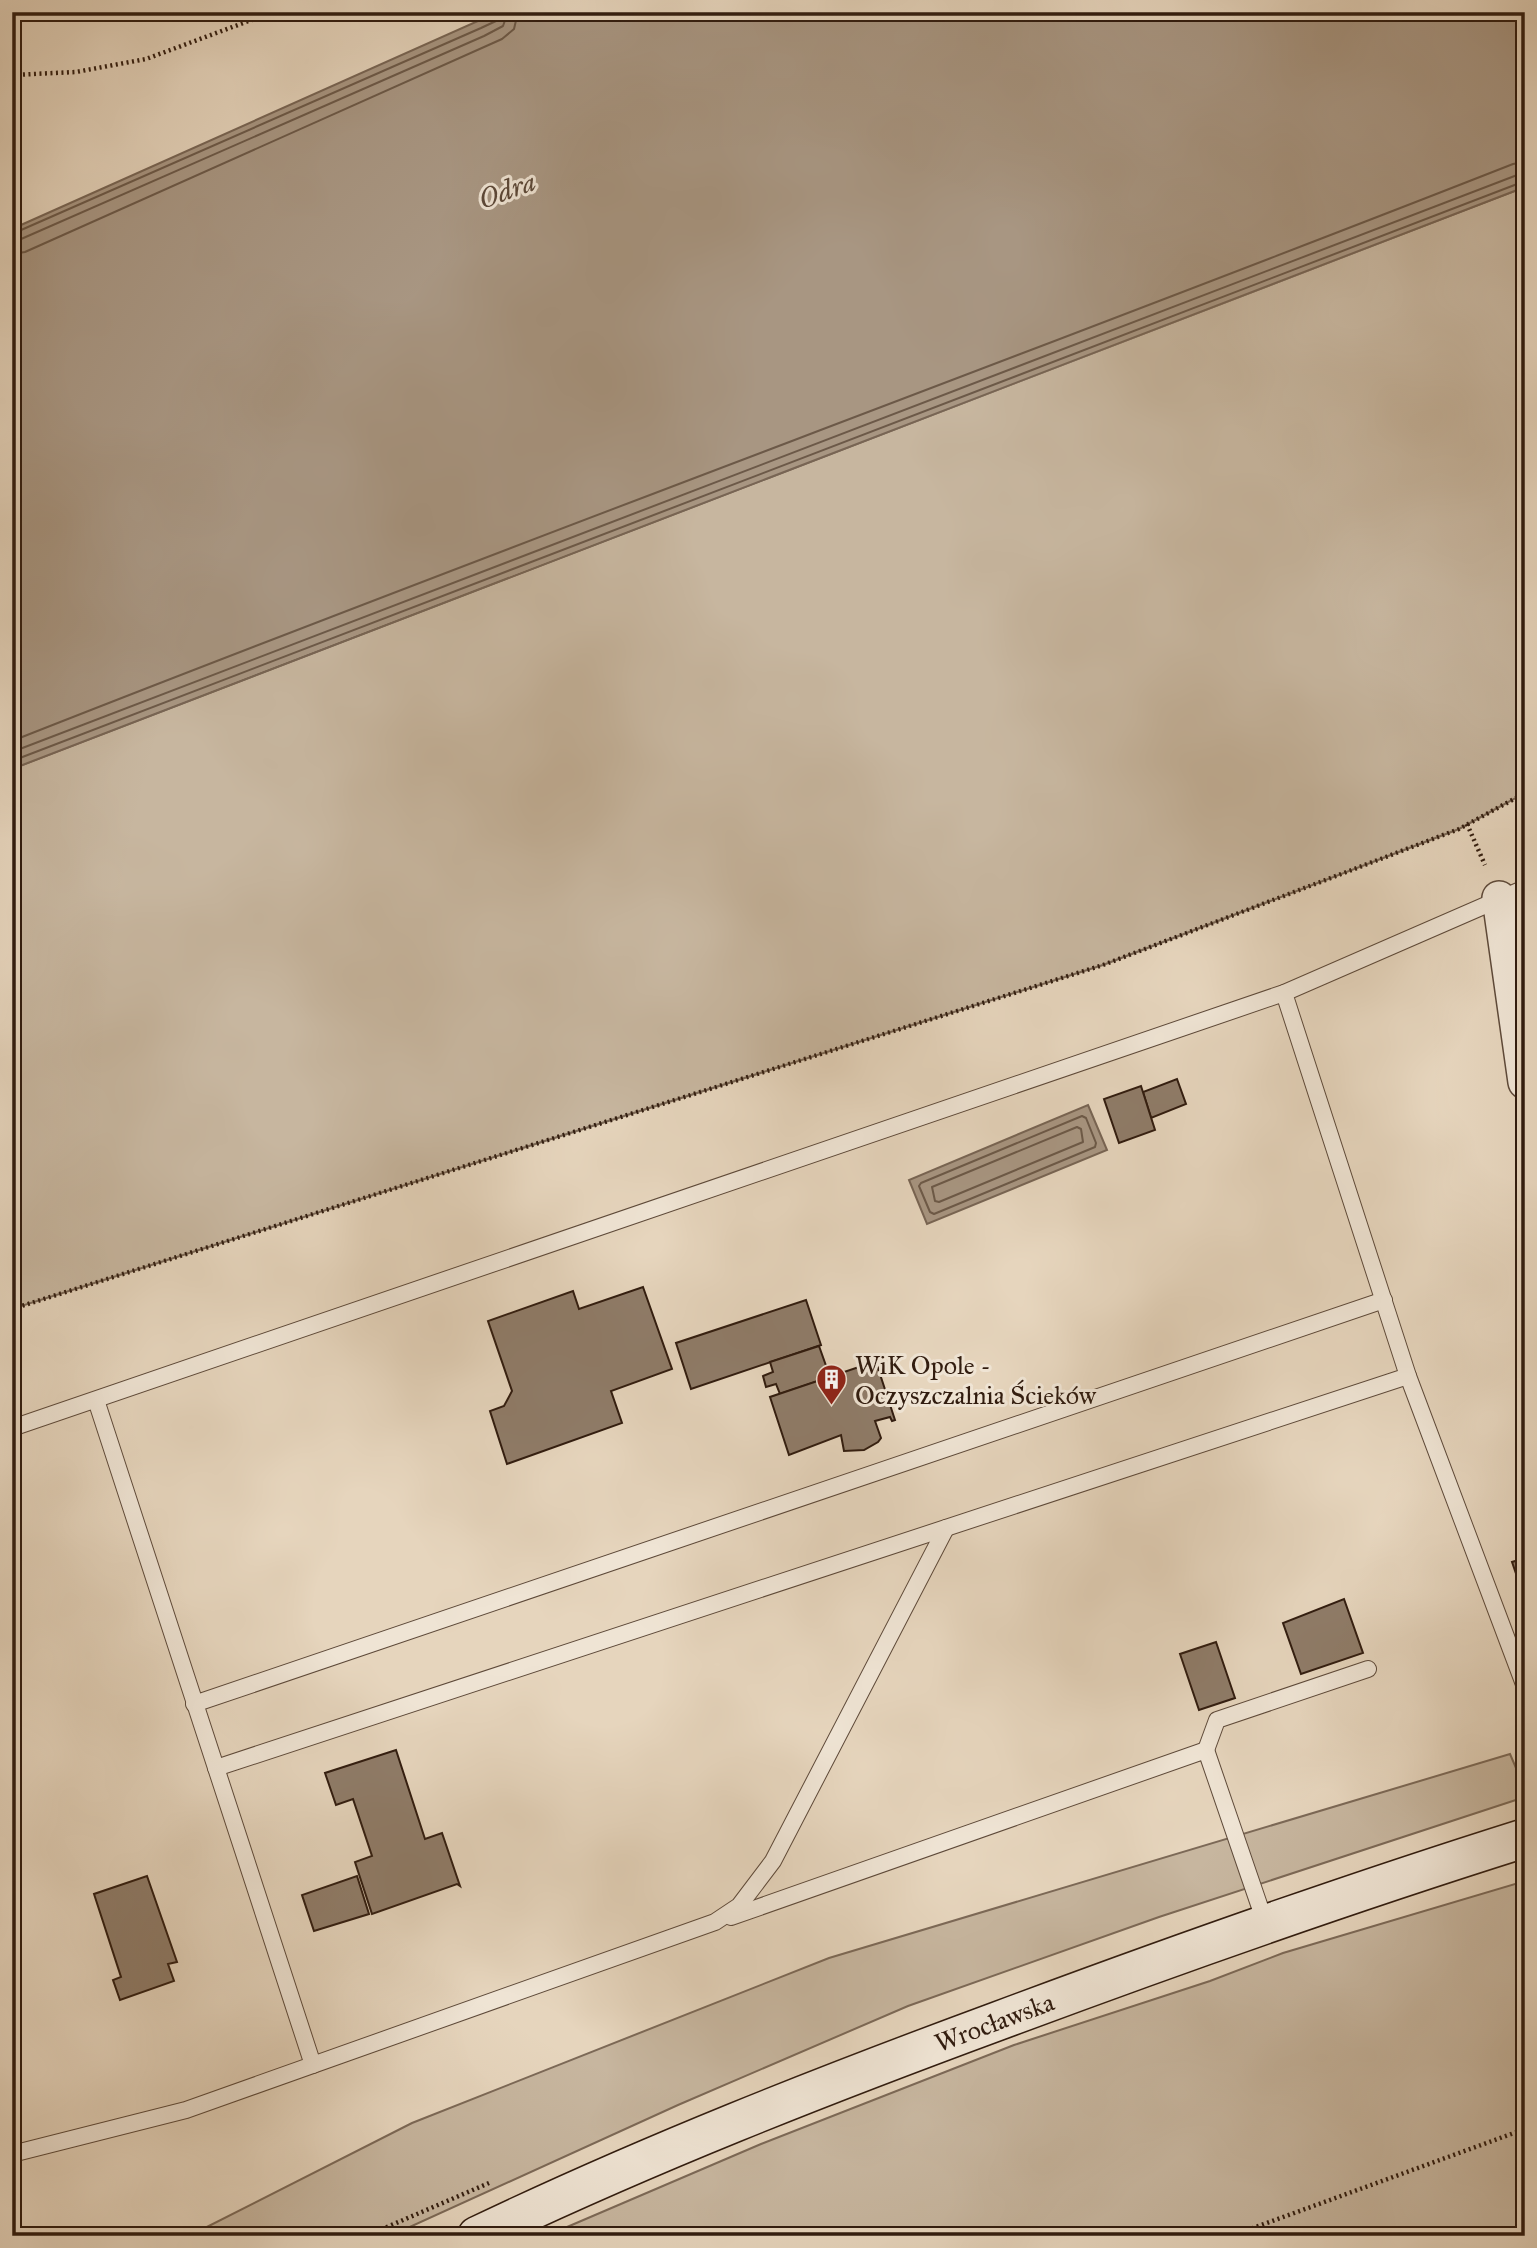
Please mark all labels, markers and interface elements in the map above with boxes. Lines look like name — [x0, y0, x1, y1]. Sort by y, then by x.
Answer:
water label: Odra — [474, 164, 540, 216]
place label: WiK Opole - Oczyszczalnia Ścieków — [855, 1349, 1097, 1411]
building icon: WiK Opole - Oczyszczalnia Ścieków — [815, 1363, 849, 1407]
street label: Wrocławska — [930, 1986, 1059, 2059]

